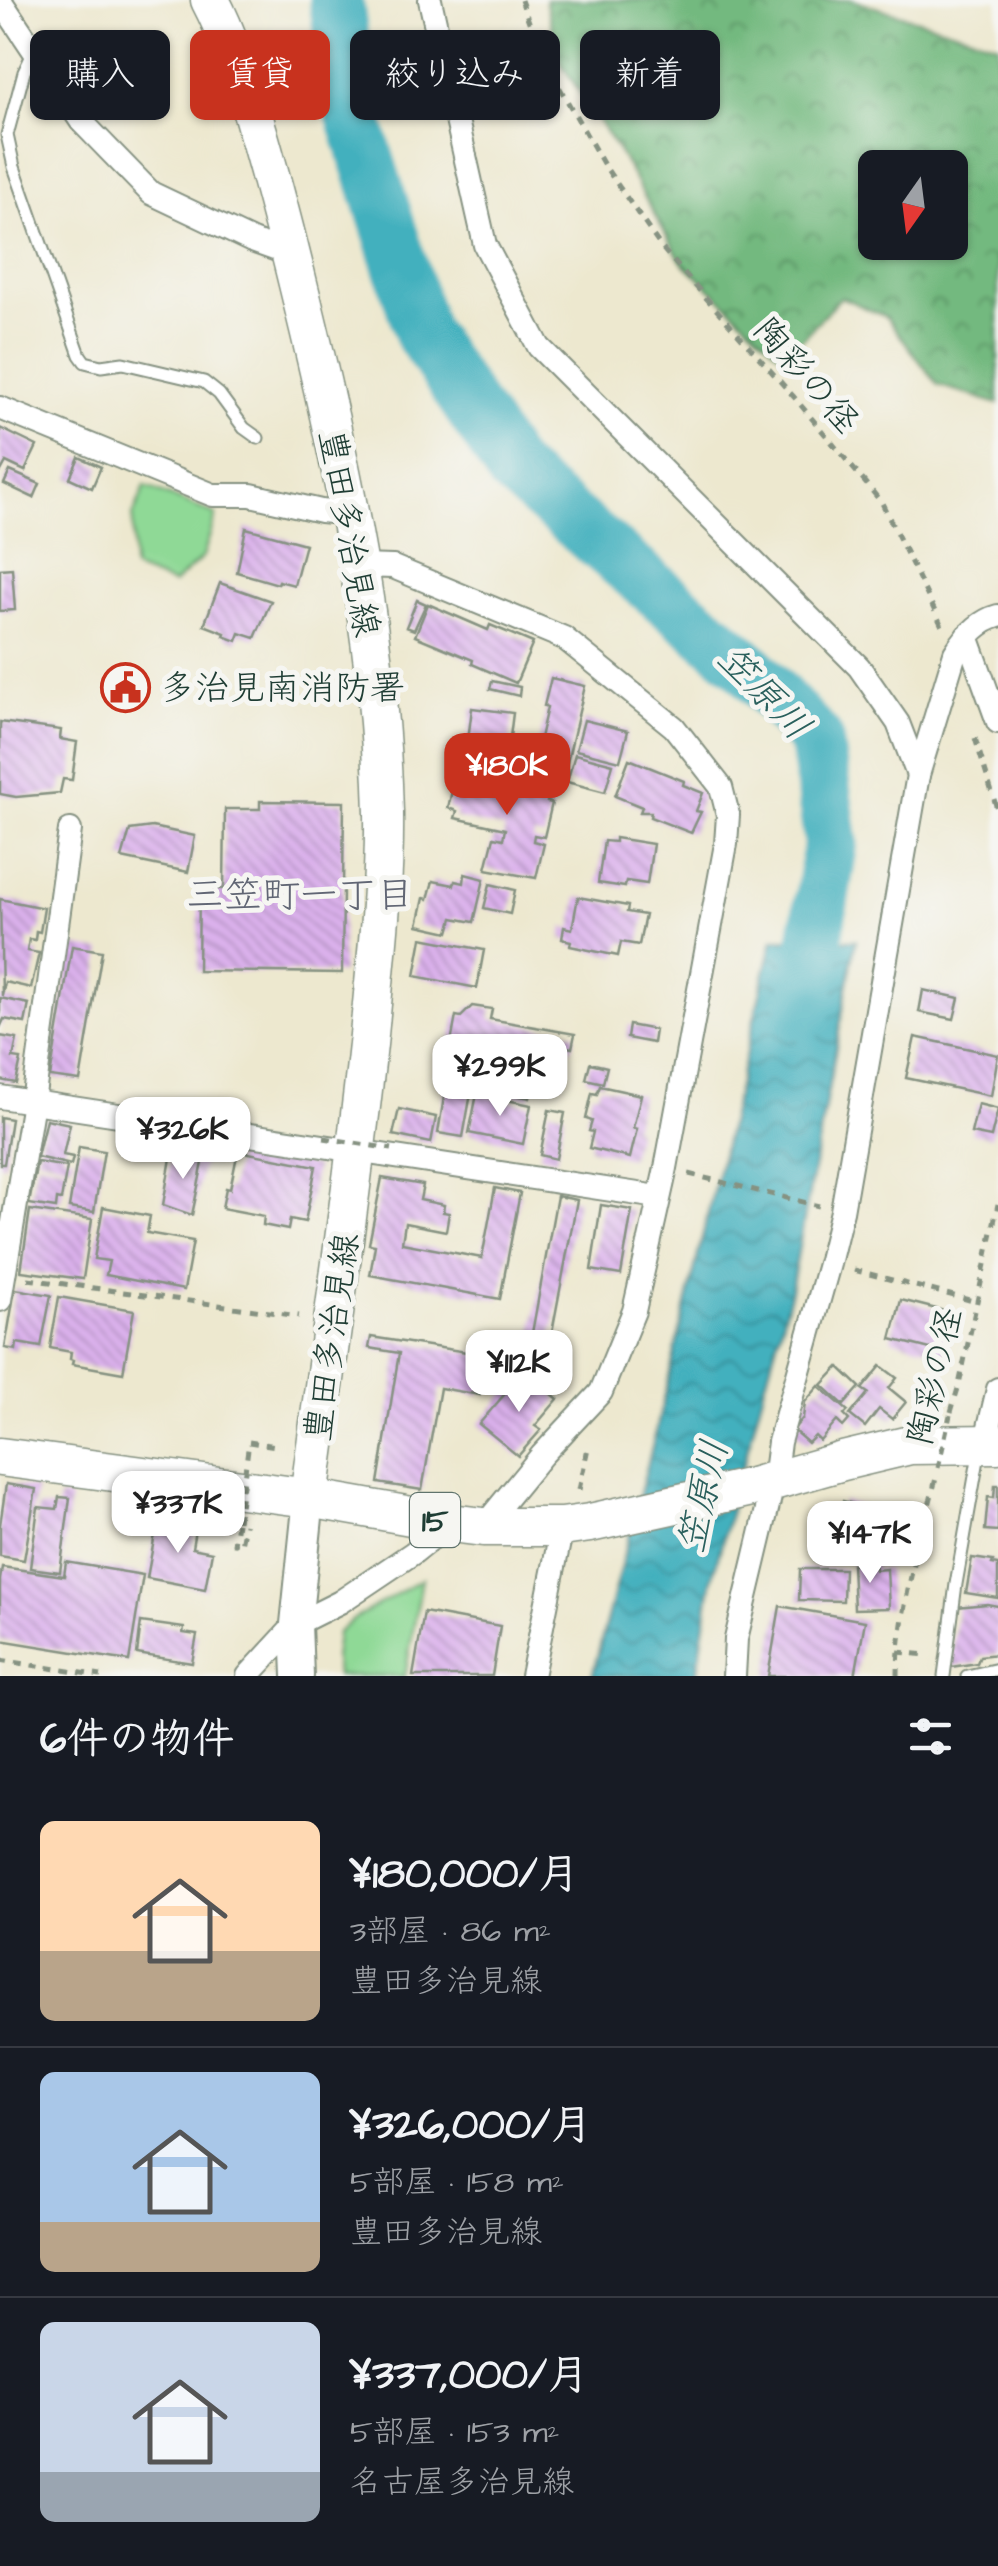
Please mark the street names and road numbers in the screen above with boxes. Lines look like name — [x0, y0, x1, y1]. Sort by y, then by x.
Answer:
street label: 陶彩の径 — [741, 307, 870, 445]
street label: 豊田多治見線 — [306, 426, 391, 641]
street label: 豊田多治見線 — [294, 1230, 371, 1445]
street label: 陶彩の径 — [896, 1303, 975, 1450]
road number: 15 — [410, 1493, 460, 1547]

